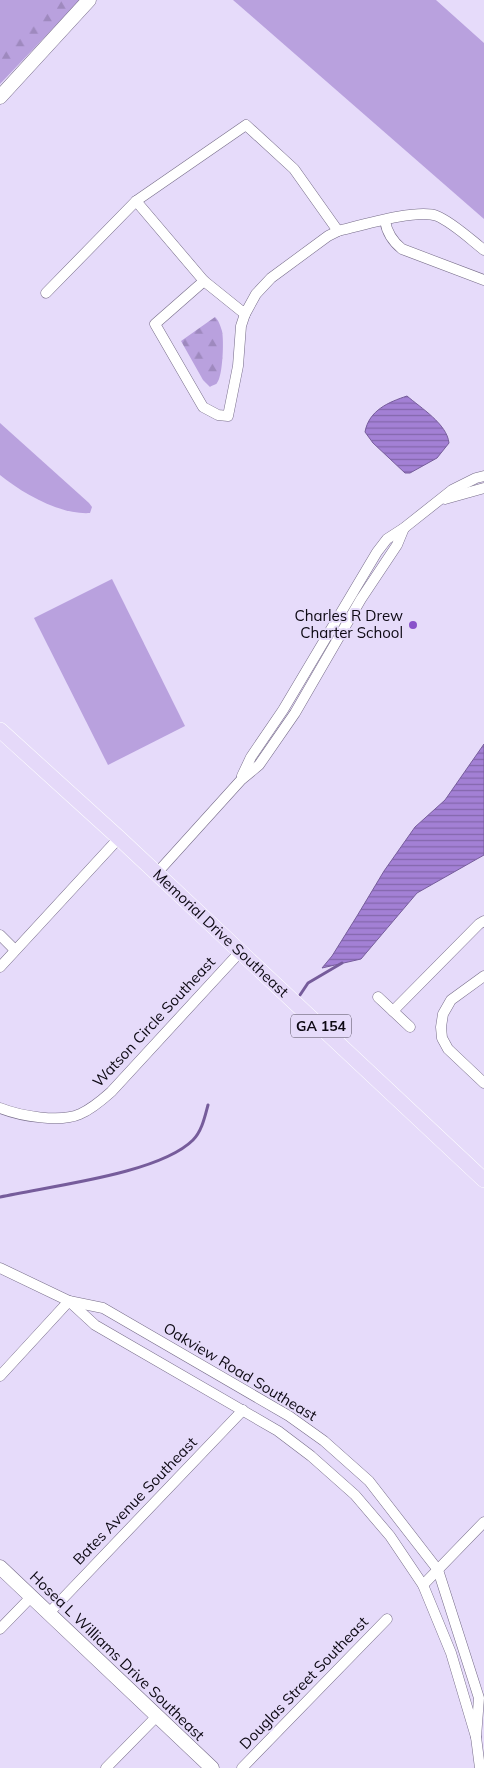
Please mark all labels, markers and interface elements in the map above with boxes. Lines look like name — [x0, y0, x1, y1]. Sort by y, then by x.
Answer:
place label: Charles R Drew Charter School — [294, 606, 403, 642]
marker: Charles R Drew Charter School — [407, 619, 419, 631]
street label: Memorial Drive Southeast — [149, 865, 293, 1001]
street label: Watson Circle Southeast — [88, 952, 219, 1091]
road number: GA 154 — [291, 1014, 351, 1038]
street label: Oakview Road Southeast — [160, 1318, 320, 1425]
street label: Bates Avenue Southeast — [69, 1433, 201, 1569]
street label: Hosea L Williams Drive Southeast — [26, 1567, 209, 1744]
street label: Douglas Street Southeast — [235, 1612, 372, 1753]

